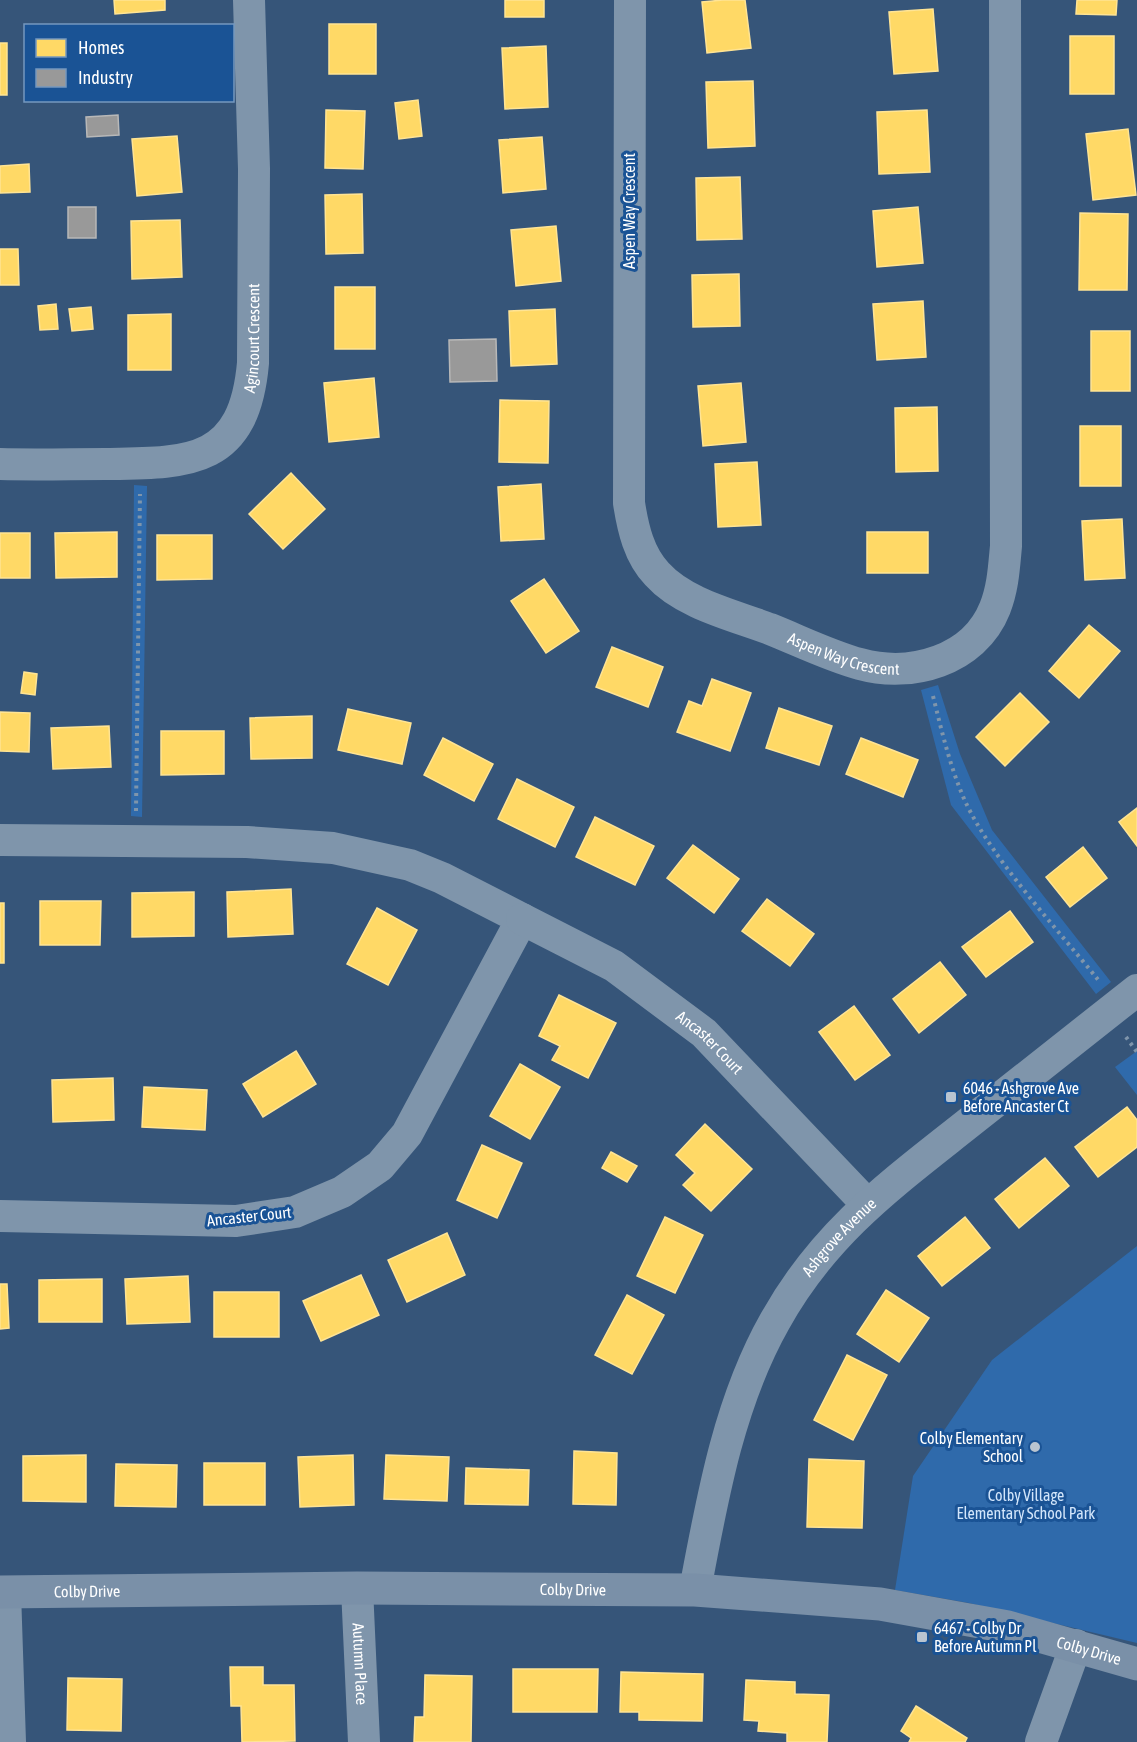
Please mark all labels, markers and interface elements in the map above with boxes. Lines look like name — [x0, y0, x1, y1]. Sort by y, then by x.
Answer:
legend — [24, 24, 234, 102]
text: Homes — [78, 37, 124, 58]
text: Industry — [78, 67, 133, 88]
street label: Aspen Way Crescent — [620, 153, 639, 269]
street label: Agincourt Crescent — [240, 283, 262, 394]
street label: Aspen Way Crescent — [785, 629, 900, 678]
street label: Ancaster Court — [673, 1007, 747, 1078]
place label: 6046 - Ashgrove Ave Before Ancaster Ct — [963, 1079, 1079, 1115]
marker: 6046 - Ashgrove Ave Before Ancaster Ct — [944, 1090, 958, 1104]
street label: Ashgrove Avenue — [798, 1194, 879, 1279]
street label: Ancaster Court — [206, 1203, 293, 1229]
place label: Colby Elementary School — [920, 1429, 1024, 1465]
marker: Colby Elementary School — [1028, 1440, 1042, 1454]
park label: Colby Village Elementary School Park — [957, 1486, 1095, 1523]
street label: Colby Drive — [540, 1580, 606, 1599]
street label: Colby Drive — [54, 1582, 120, 1601]
place label: 6467 - Colby Dr Before Autumn Pl — [934, 1619, 1037, 1655]
street label: Autumn Place — [350, 1622, 371, 1705]
marker: 6467 - Colby Dr Before Autumn Pl — [915, 1630, 929, 1644]
street label: Colby Drive — [1055, 1632, 1123, 1668]

